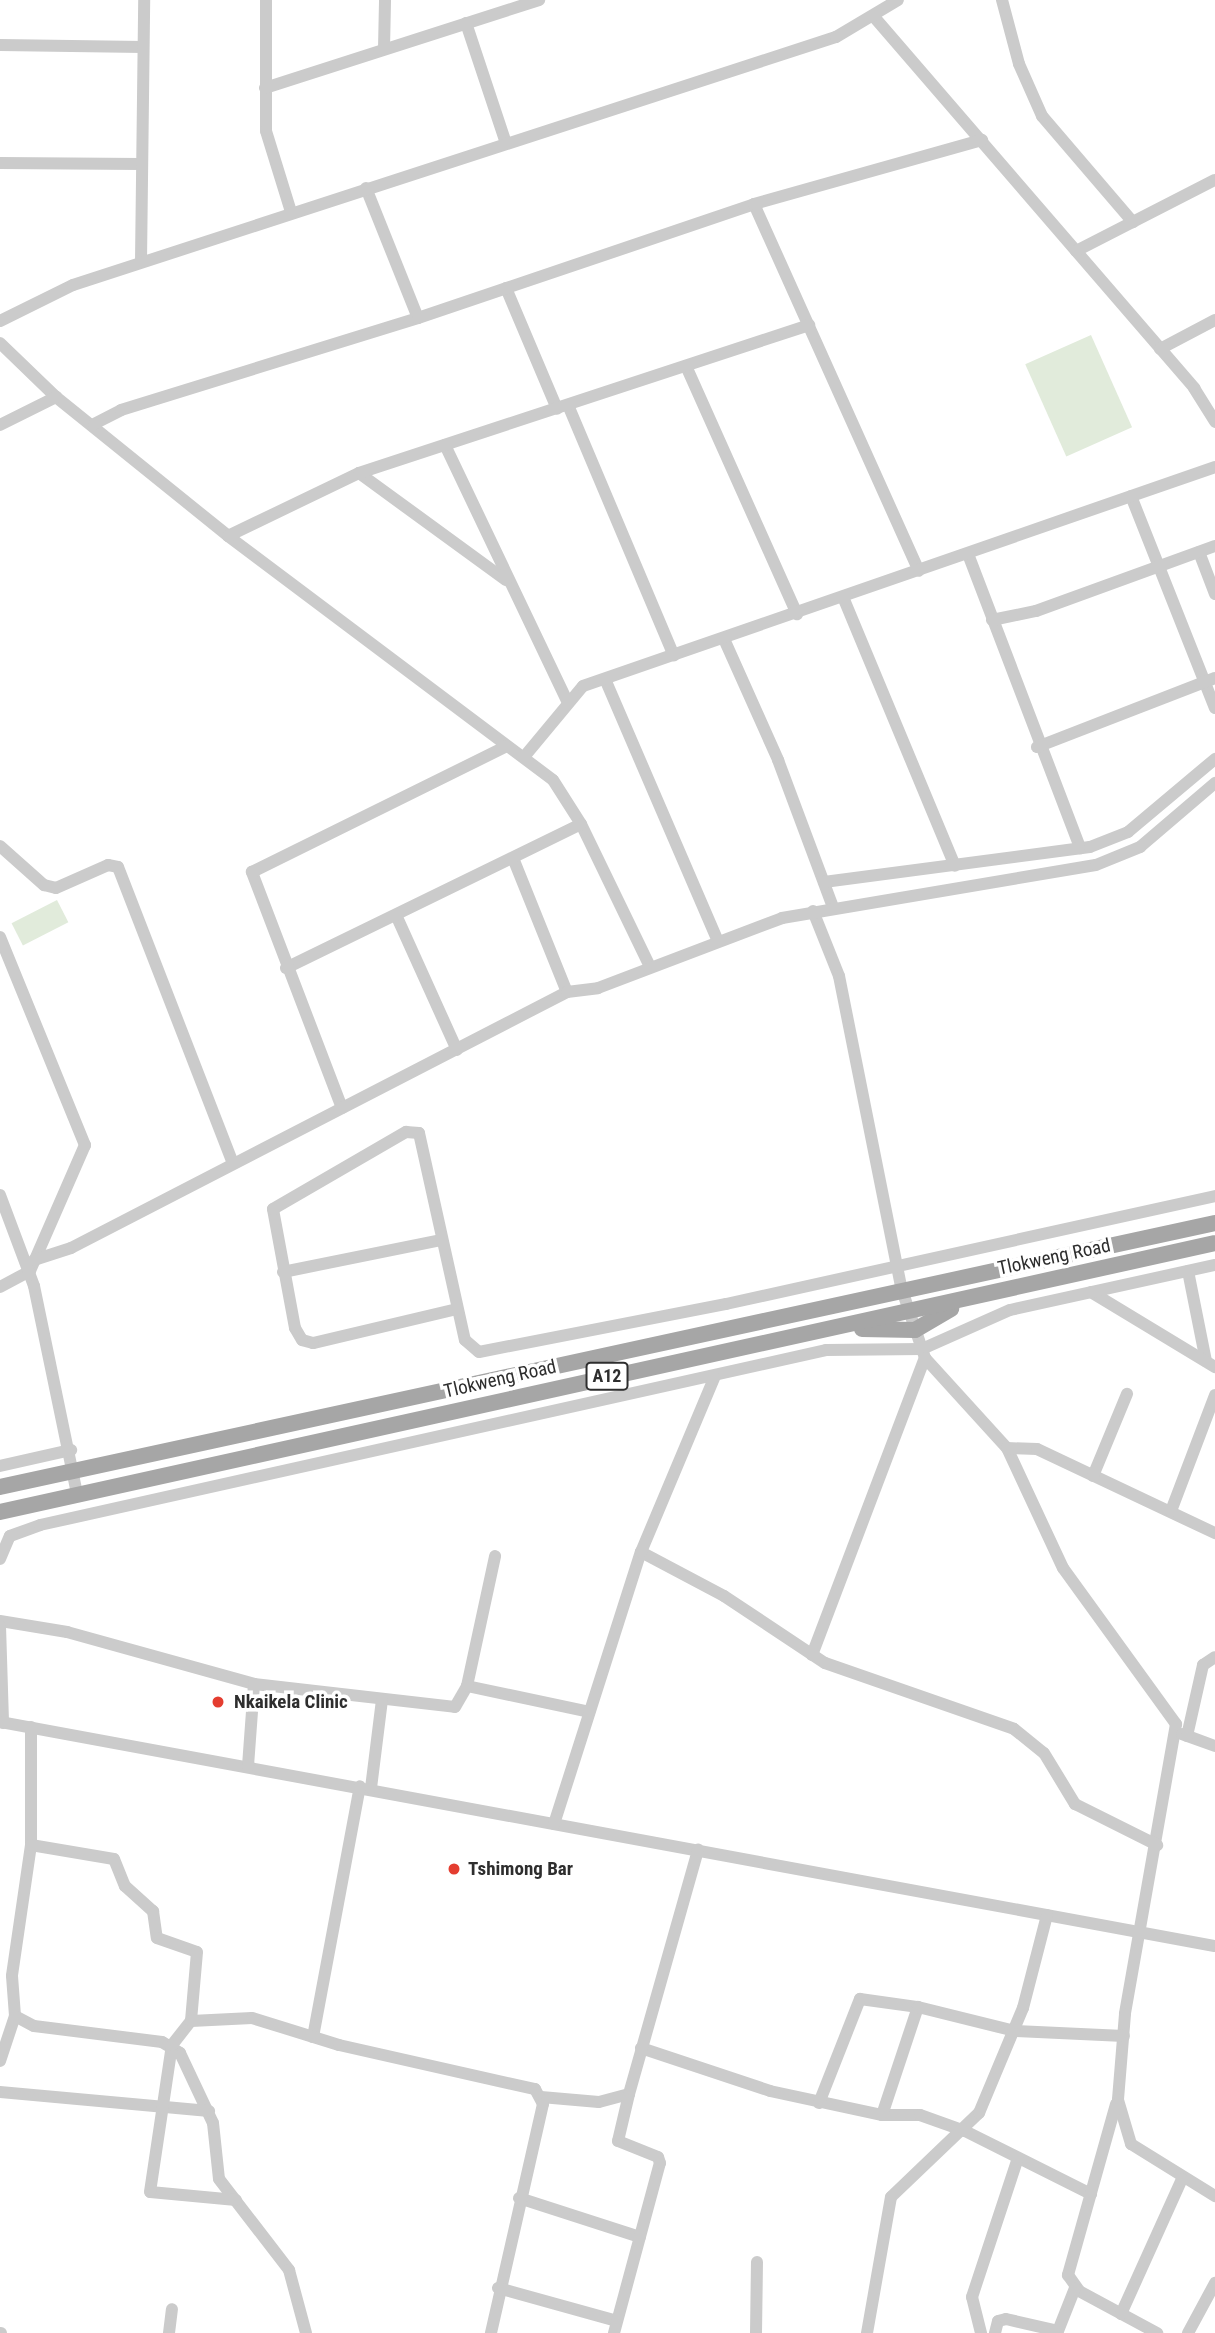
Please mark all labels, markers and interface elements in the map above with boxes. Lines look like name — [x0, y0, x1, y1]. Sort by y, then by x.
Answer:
street label: Tlokweng Road — [996, 1234, 1112, 1280]
street label: Tlokweng Road — [442, 1355, 558, 1403]
road number: A12 — [584, 1362, 630, 1391]
place label: Nkaikela Clinic — [234, 1691, 348, 1713]
marker: Nkaikela Clinic — [208, 1692, 228, 1712]
place label: Tshimong Bar — [468, 1858, 573, 1880]
marker: Tshimong Bar — [446, 1861, 462, 1877]

